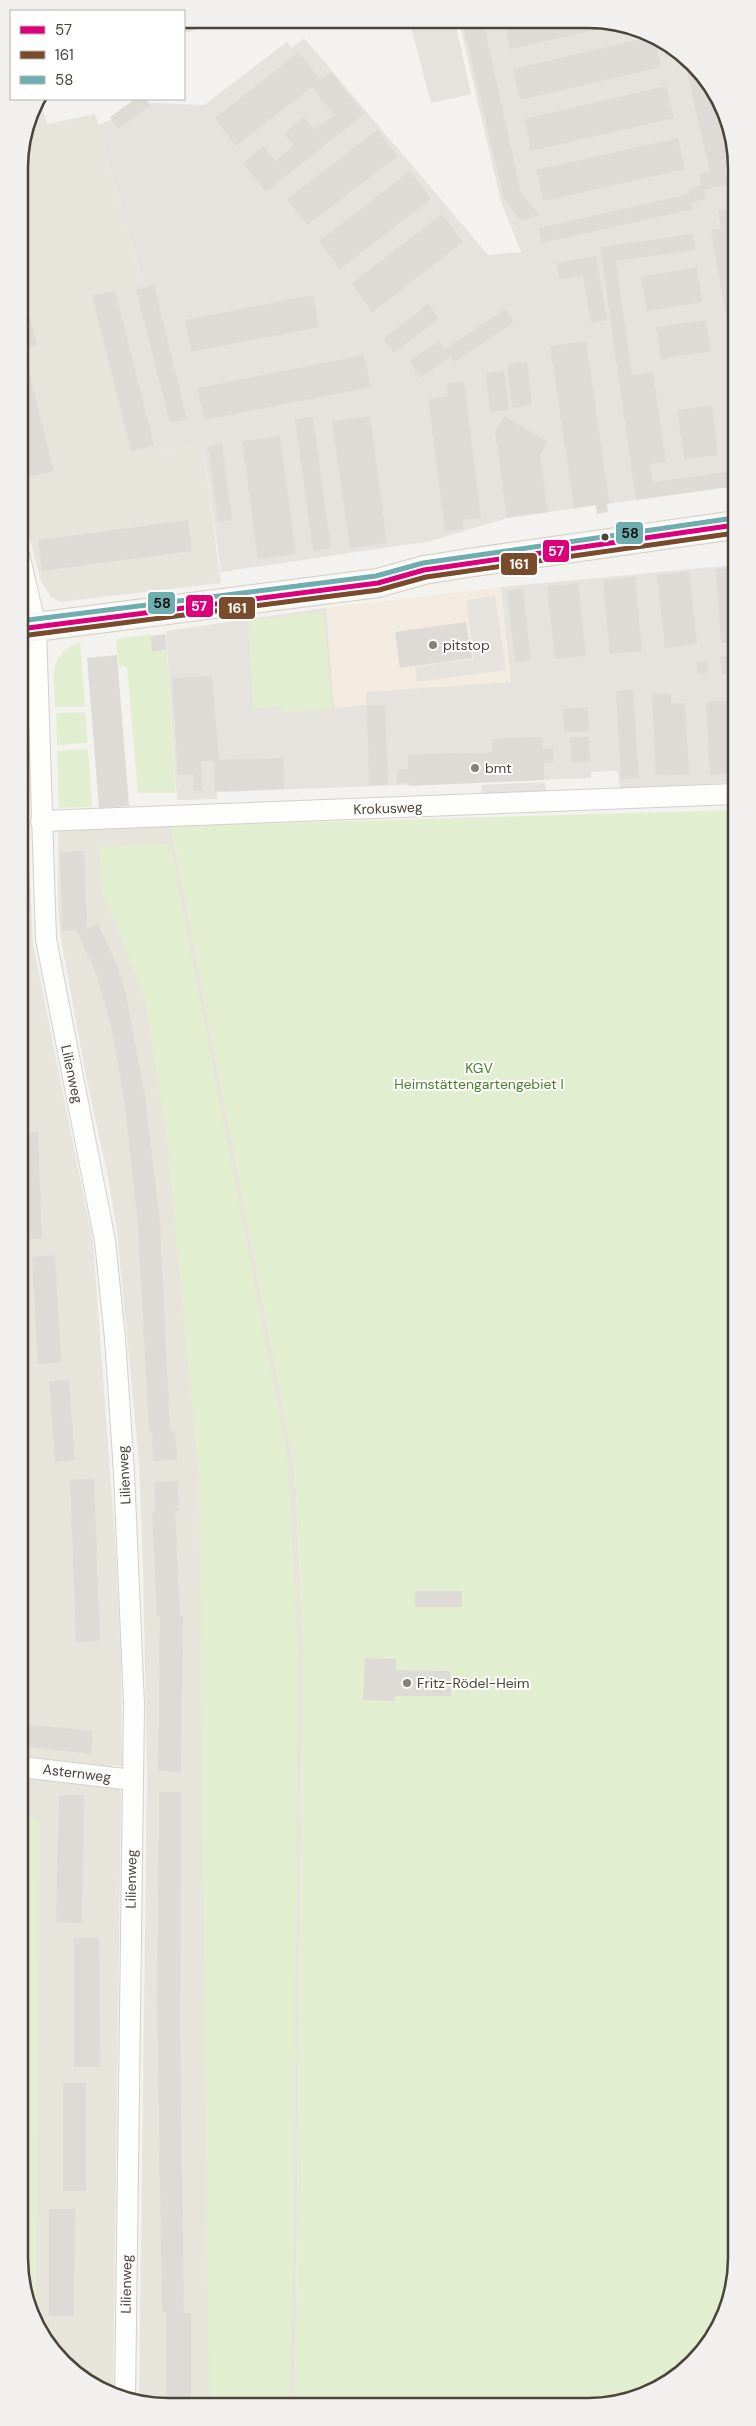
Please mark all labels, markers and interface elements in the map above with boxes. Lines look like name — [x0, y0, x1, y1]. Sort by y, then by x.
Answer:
legend — [10, 10, 185, 100]
text: 57 — [55, 20, 72, 40]
text: 161 — [55, 45, 74, 65]
text: 58 — [55, 70, 73, 90]
line badge: 58 — [615, 521, 644, 545]
text: 58 — [621, 524, 639, 542]
unlabelled marker — [600, 532, 610, 542]
line badge: 57 — [542, 539, 570, 563]
text: 57 — [548, 542, 565, 560]
line badge: 161 — [500, 552, 538, 576]
text: 161 — [509, 555, 529, 573]
line badge: 58 — [147, 591, 176, 615]
text: 58 — [153, 594, 171, 612]
line badge: 57 — [185, 594, 214, 618]
line badge: 161 — [218, 596, 256, 620]
text: 57 — [191, 597, 208, 615]
text: 161 — [227, 599, 247, 617]
place label: pitstop — [443, 636, 490, 654]
marker: pitstop — [427, 639, 439, 651]
place label: bmt — [485, 759, 512, 777]
marker: bmt — [469, 762, 481, 774]
street label: Krokusweg — [353, 798, 423, 818]
street label: Lilienweg — [57, 1043, 87, 1105]
park label: KGV Heimstättengartengebiet I — [394, 1059, 564, 1093]
street label: Lilienweg — [113, 1445, 135, 1505]
place label: Fritz-Rödel-Heim — [417, 1674, 529, 1692]
marker: Fritz-Rödel-Heim — [401, 1677, 413, 1689]
street label: Asternweg — [42, 1760, 112, 1786]
street label: Lilienweg — [121, 1849, 141, 1909]
street label: Lilienweg — [116, 2254, 136, 2314]

